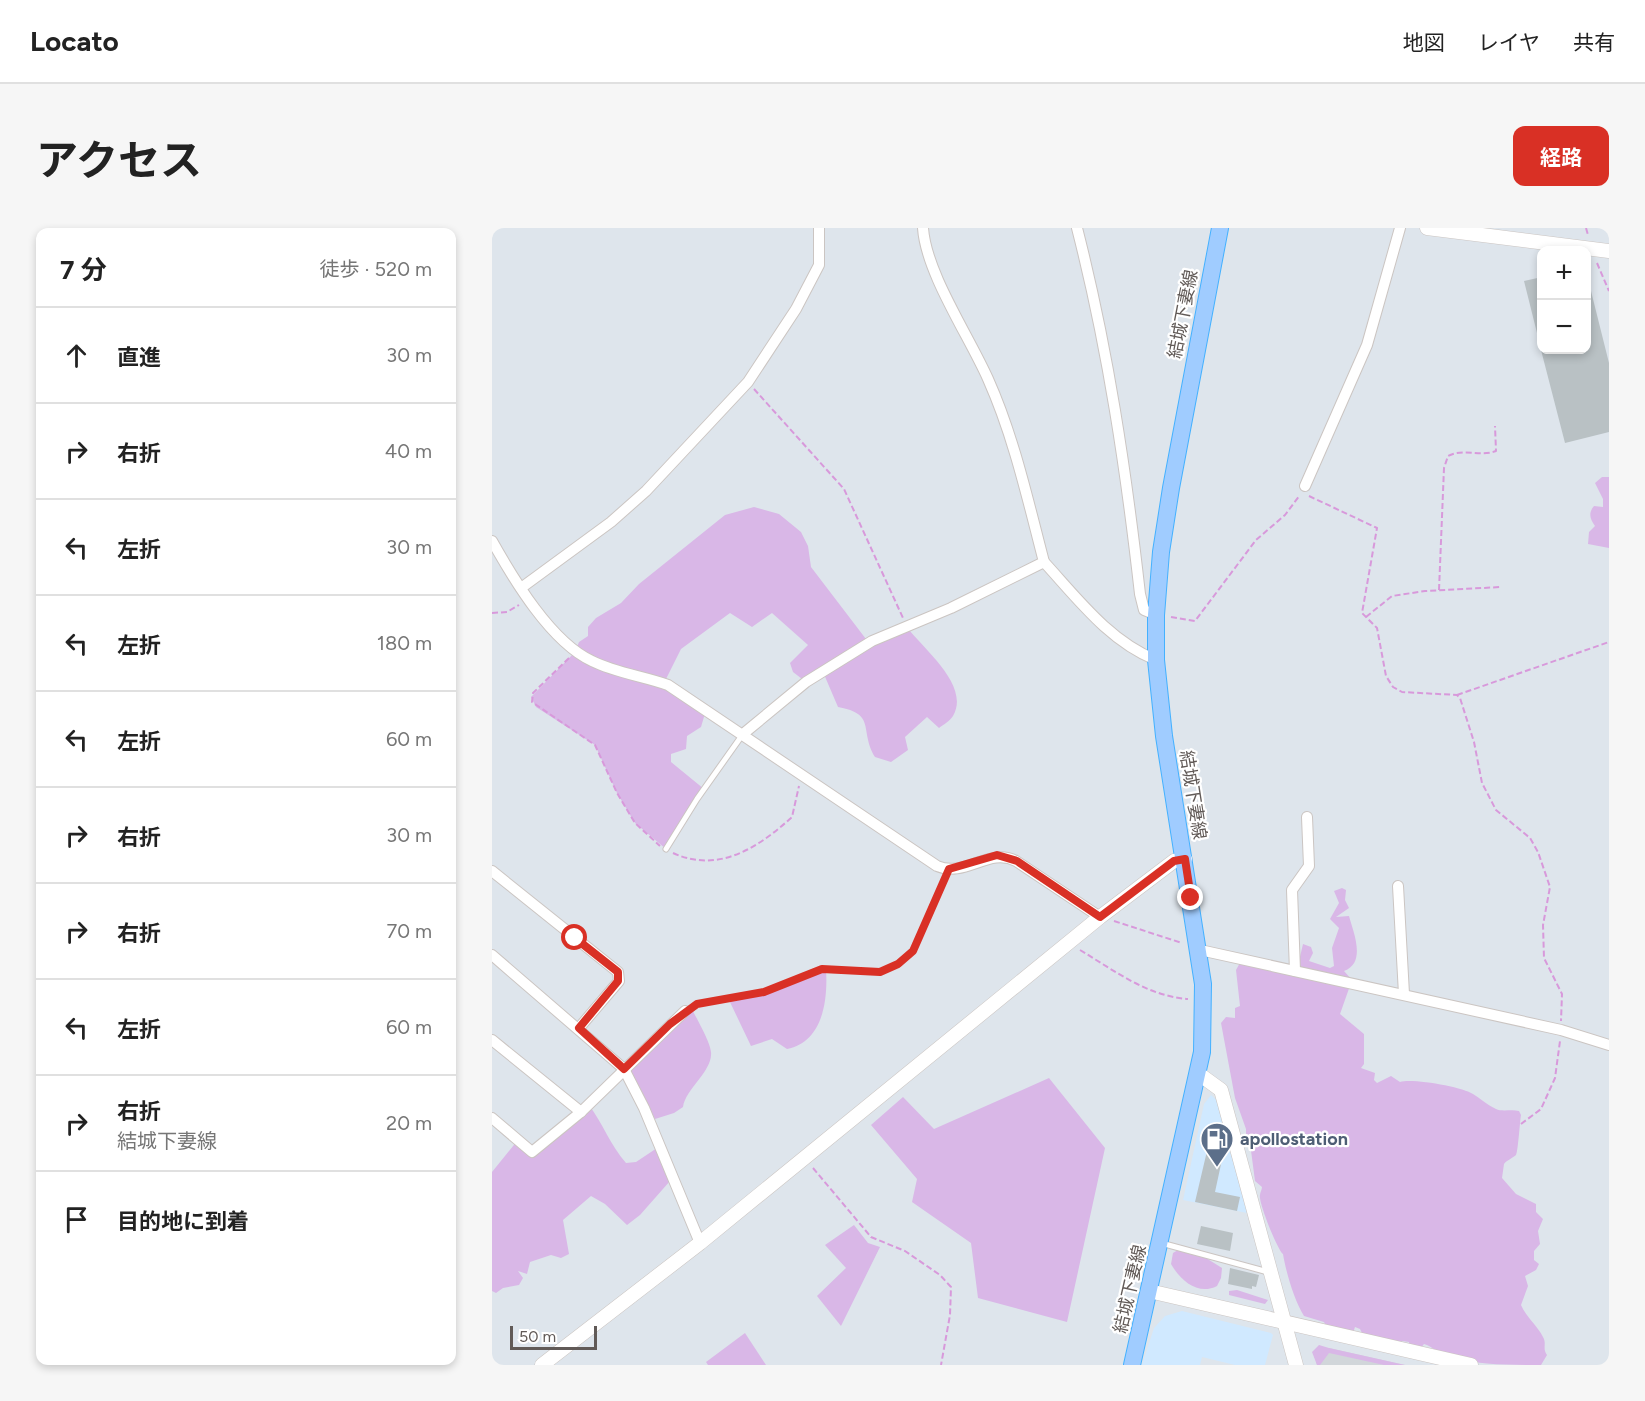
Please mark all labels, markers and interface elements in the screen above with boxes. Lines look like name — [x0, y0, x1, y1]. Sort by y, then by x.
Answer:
text: Locato — [30, 24, 119, 58]
text: 地図 — [1403, 30, 1445, 55]
text: レイヤ — [1478, 30, 1540, 55]
text: 共有 — [1573, 30, 1615, 55]
button: 経路 — [1513, 126, 1609, 186]
text: アクセス — [36, 135, 202, 186]
map controls — [1537, 246, 1591, 354]
button: + — [1537, 246, 1591, 300]
text: 7 分 — [60, 254, 107, 286]
text: 徒歩 · 520 m — [320, 257, 432, 281]
street label: 結城下妻線 — [1164, 268, 1202, 360]
button: − — [1537, 300, 1591, 354]
icon: ahead — [60, 339, 93, 372]
text: 30 m — [386, 343, 432, 367]
text: 直進 — [117, 344, 161, 371]
icon: right — [60, 435, 93, 468]
text: 40 m — [385, 439, 432, 463]
text: 右折 — [117, 440, 161, 467]
icon: left — [60, 531, 93, 564]
text: 30 m — [386, 535, 432, 559]
text: 左折 — [117, 536, 161, 563]
icon: left — [60, 627, 93, 660]
text: 180 m — [377, 631, 432, 655]
text: 左折 — [117, 632, 161, 659]
icon: left — [60, 723, 93, 756]
text: 60 m — [386, 727, 432, 751]
text: 左折 — [117, 728, 161, 755]
street label: 結城下妻線 — [1175, 749, 1211, 841]
icon: right — [60, 819, 93, 852]
text: 30 m — [386, 823, 432, 847]
text: 右折 — [117, 824, 161, 851]
route end — [1177, 884, 1203, 910]
icon: right — [60, 915, 93, 948]
text: 70 m — [386, 919, 432, 943]
text: 右折 — [117, 920, 161, 947]
route start — [561, 924, 587, 950]
icon: left — [60, 1011, 93, 1044]
text: 60 m — [386, 1015, 432, 1039]
text: 左折 — [117, 1016, 161, 1043]
text: 右折 — [117, 1098, 161, 1125]
icon: right — [60, 1107, 93, 1140]
text: 20 m — [386, 1111, 432, 1135]
fuel station icon: apollostation — [1199, 1121, 1235, 1168]
place label: apollostation — [1240, 1128, 1348, 1150]
text: 結城下妻線 — [117, 1129, 217, 1153]
icon: arrive — [60, 1203, 93, 1236]
text: 目的地に到着 — [117, 1208, 249, 1235]
street label: 結城下妻線 — [1109, 1243, 1151, 1335]
scale bar — [510, 1323, 597, 1350]
text: 50 m — [519, 1327, 556, 1346]

